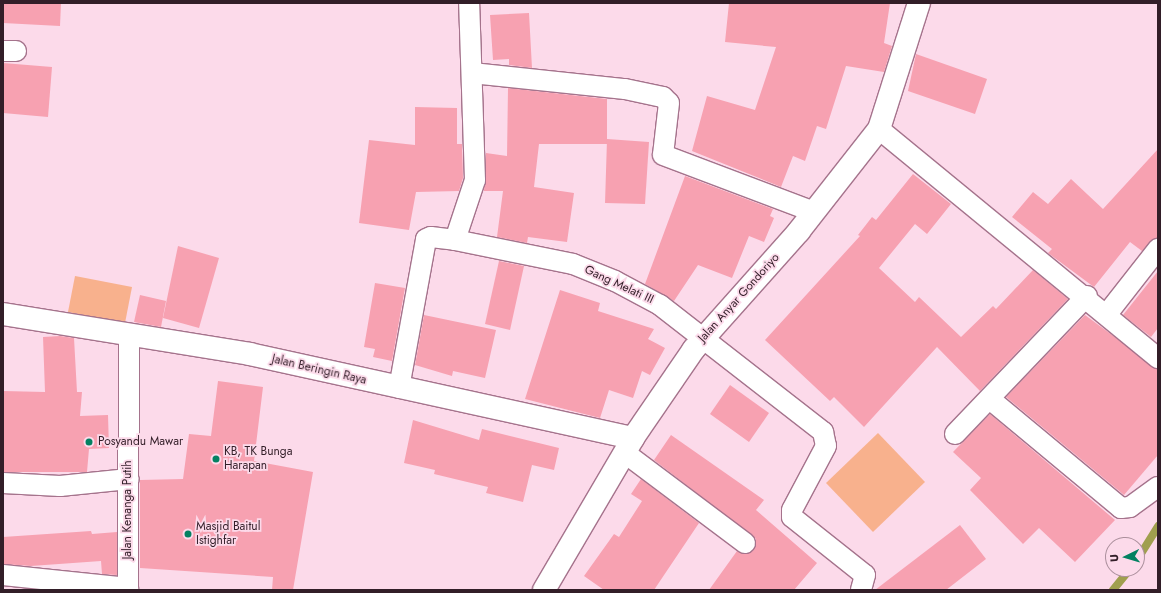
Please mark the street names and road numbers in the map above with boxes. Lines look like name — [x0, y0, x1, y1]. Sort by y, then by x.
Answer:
street label: Jalan Anyar Gondoriyo — [695, 251, 783, 345]
street label: Gang Melati III — [582, 263, 656, 307]
street label: Jalan Beringin Raya — [270, 352, 368, 388]
street label: Jalan Kenanga Putih — [121, 460, 135, 560]

